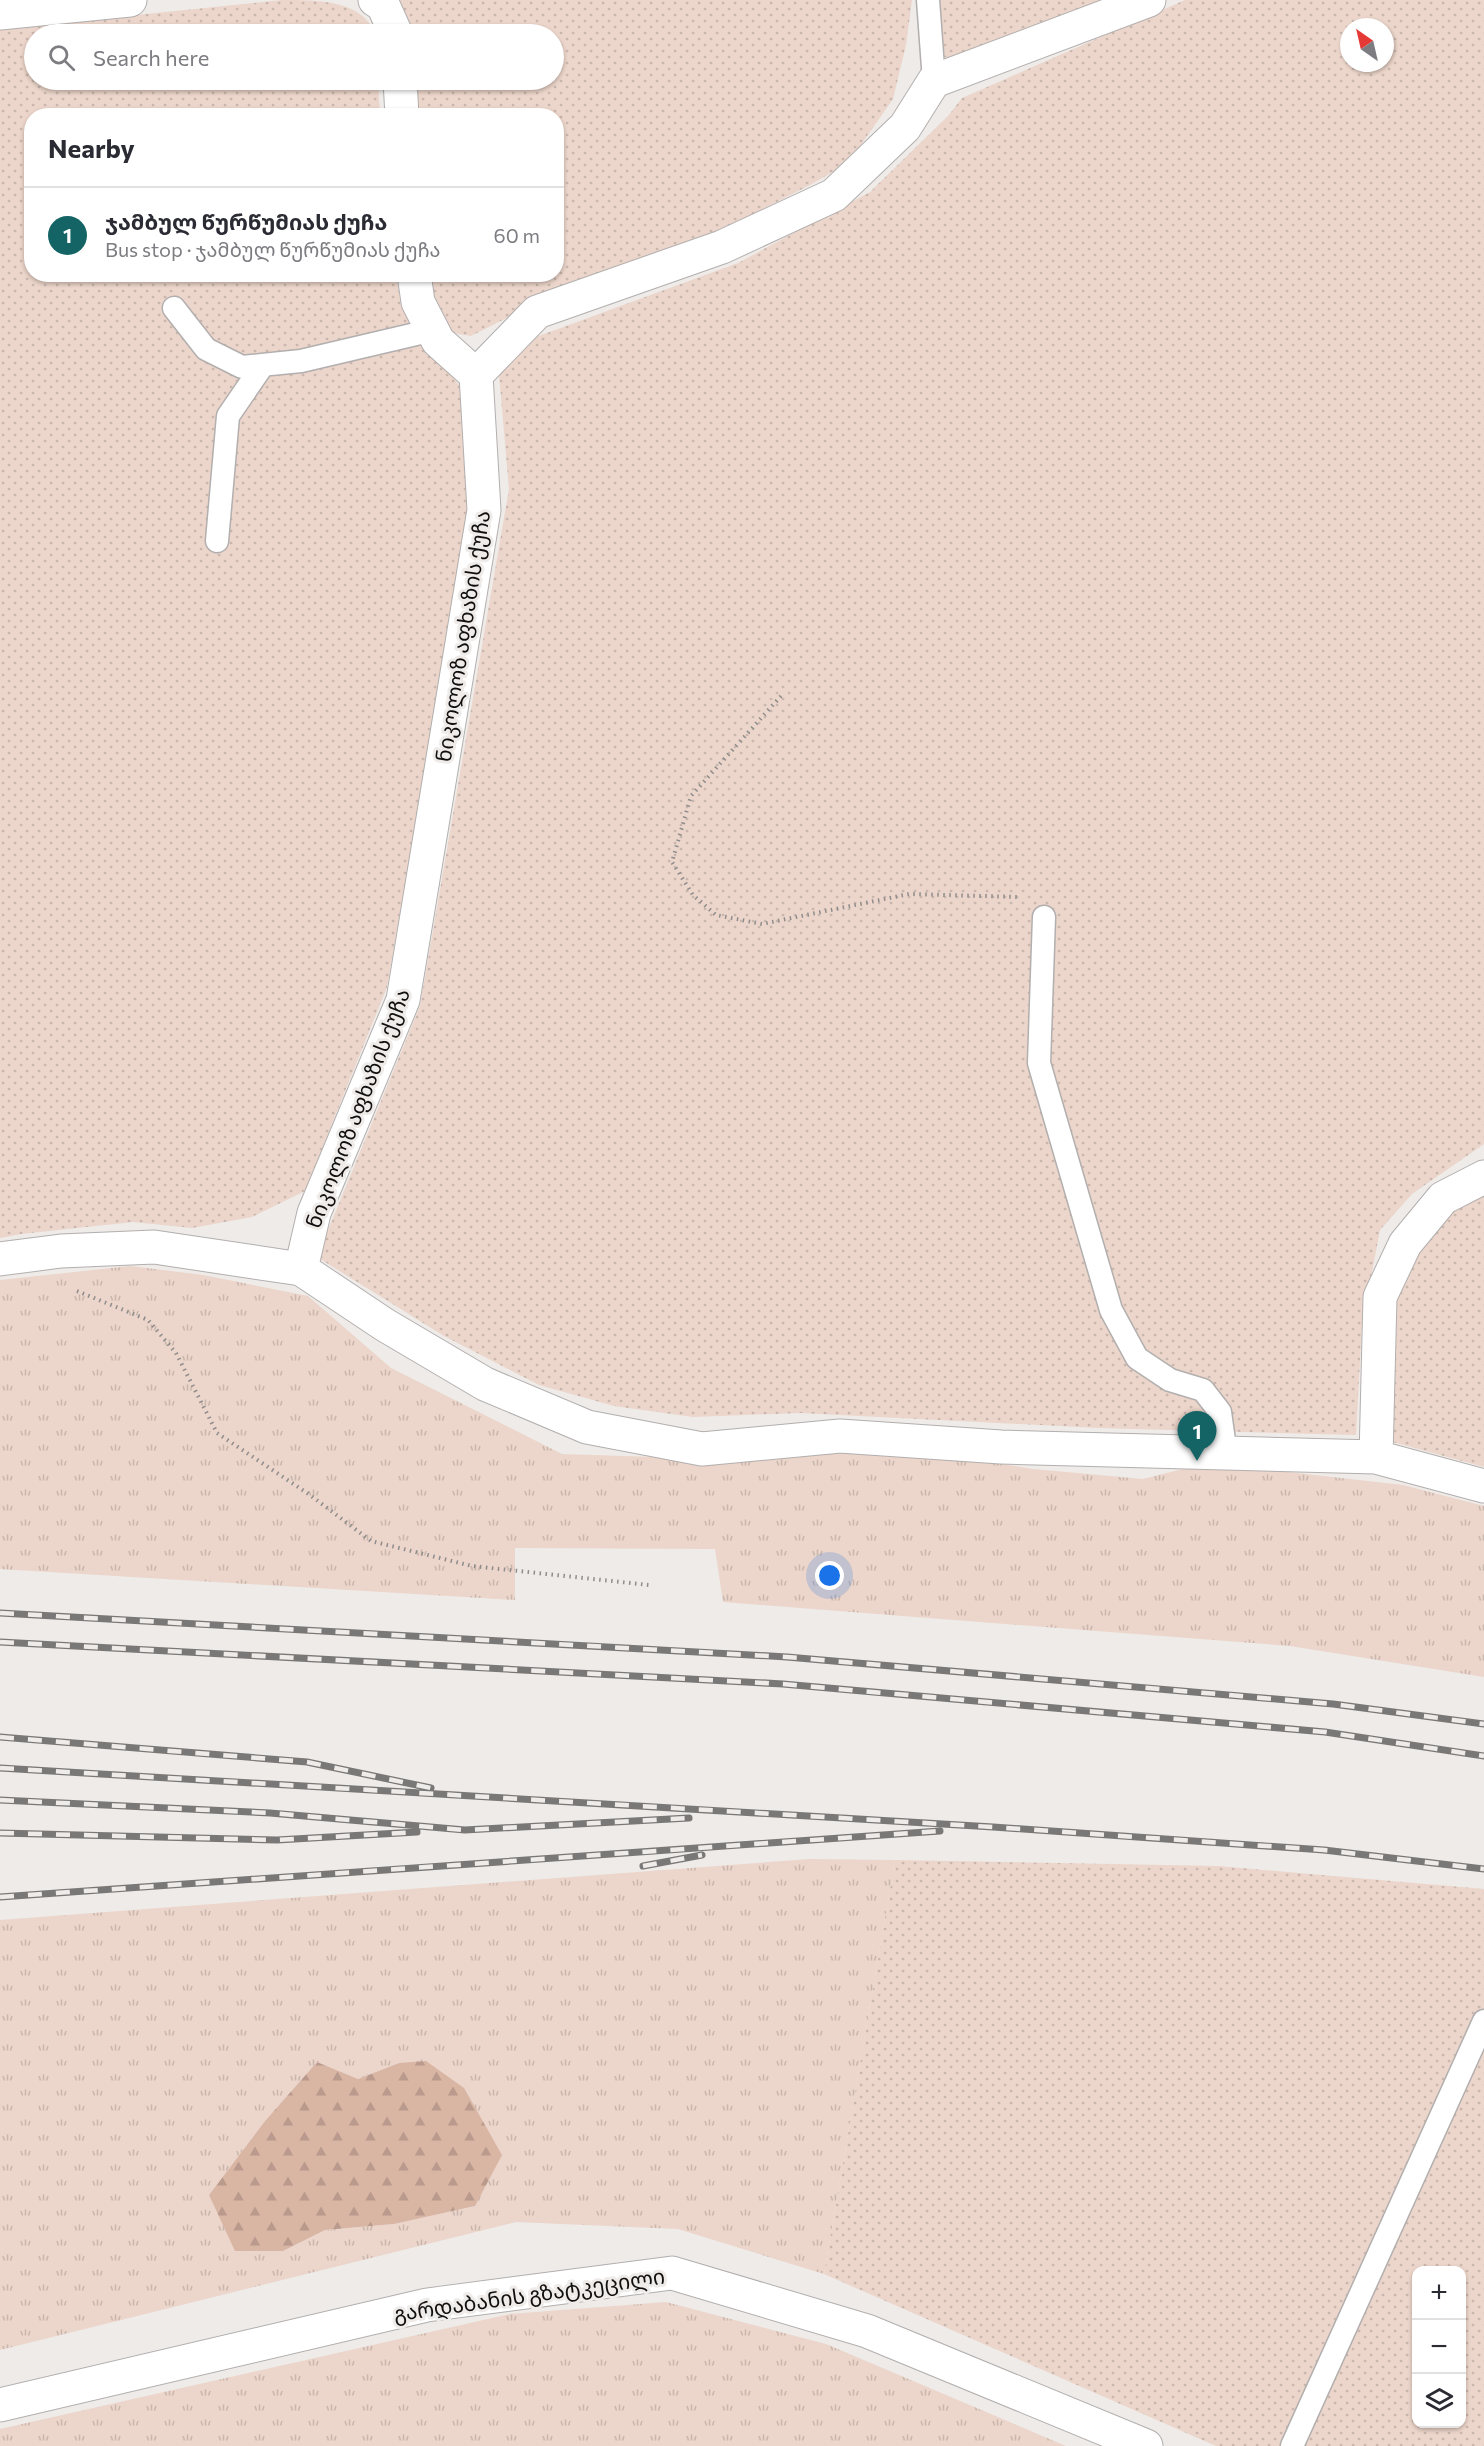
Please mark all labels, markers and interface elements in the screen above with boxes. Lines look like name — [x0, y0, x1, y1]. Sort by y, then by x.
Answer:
north arrow — [1340, 18, 1394, 72]
search box — [24, 24, 564, 90]
icon: search — [45, 41, 78, 74]
text: Search here — [93, 44, 209, 71]
text: Nearby — [48, 132, 135, 163]
text: ჯამბულ წურწუმიას ქუჩა — [105, 208, 387, 235]
text: 1 — [63, 223, 72, 247]
text: 60 m — [494, 223, 540, 247]
text: Bus stop · ჯამბულ წურწუმიას ქუჩა — [105, 237, 441, 261]
street label: ნიკოლოზ აფხაზის ქუჩა — [430, 508, 496, 764]
street label: ნიკოლოზ აფხაზის ქუჩა — [300, 985, 416, 1232]
pin: 1 — [1178, 1412, 1216, 1461]
your location — [815, 1561, 844, 1590]
street label: გარდაბანის გზატკეცილი — [392, 2263, 666, 2327]
map controls — [1412, 2266, 1466, 2428]
button: + — [1412, 2266, 1466, 2320]
button: − — [1412, 2320, 1466, 2374]
button: layers — [1412, 2374, 1466, 2428]

